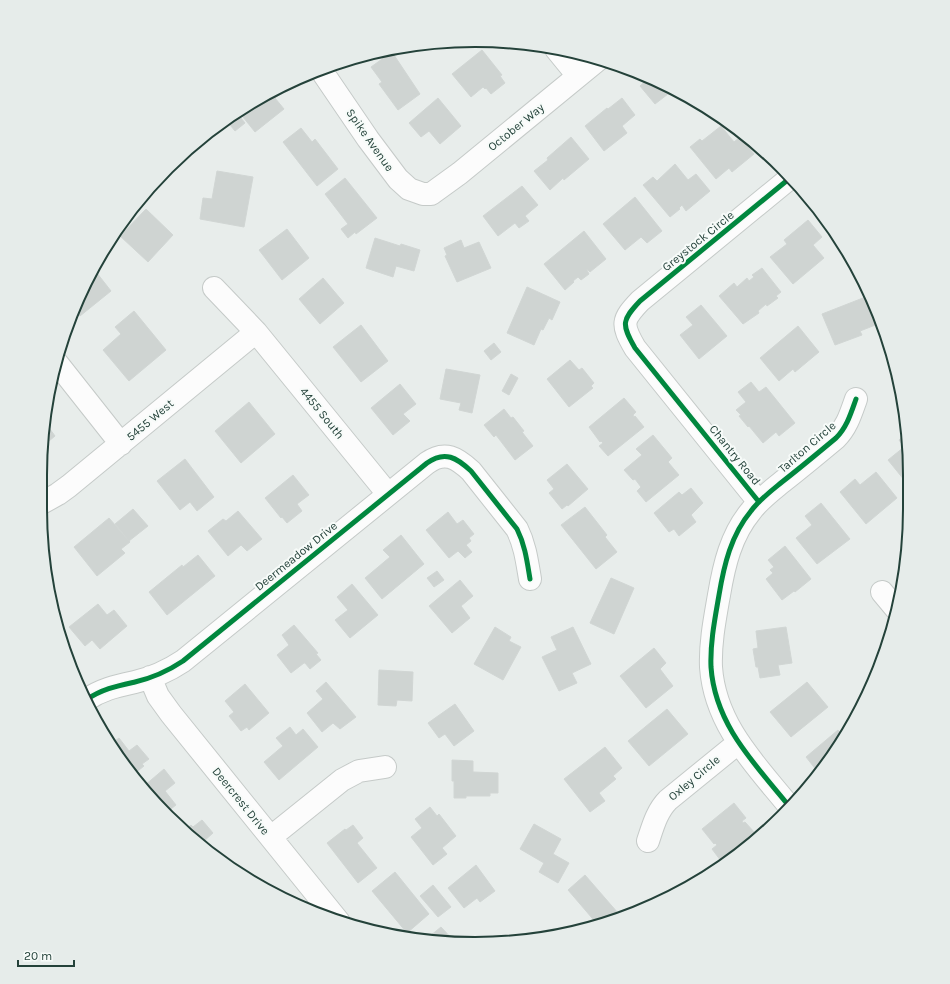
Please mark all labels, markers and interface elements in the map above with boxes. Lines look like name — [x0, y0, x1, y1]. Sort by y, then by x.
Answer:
street label: October Way — [485, 100, 547, 154]
street label: Spike Avenue — [343, 106, 397, 174]
street label: Greystock Circle — [659, 208, 737, 274]
street label: 4455 South — [297, 384, 347, 442]
street label: 5455 West — [124, 396, 177, 444]
street label: Tarlton Circle — [775, 418, 839, 476]
street label: Chantry Road — [706, 422, 764, 488]
street label: Deermeadow Drive — [252, 519, 340, 593]
street label: Oxley Circle — [665, 752, 723, 804]
street label: Deercrest Drive — [209, 764, 273, 838]
scale bar — [18, 942, 74, 968]
text: 20 m — [24, 949, 52, 963]

